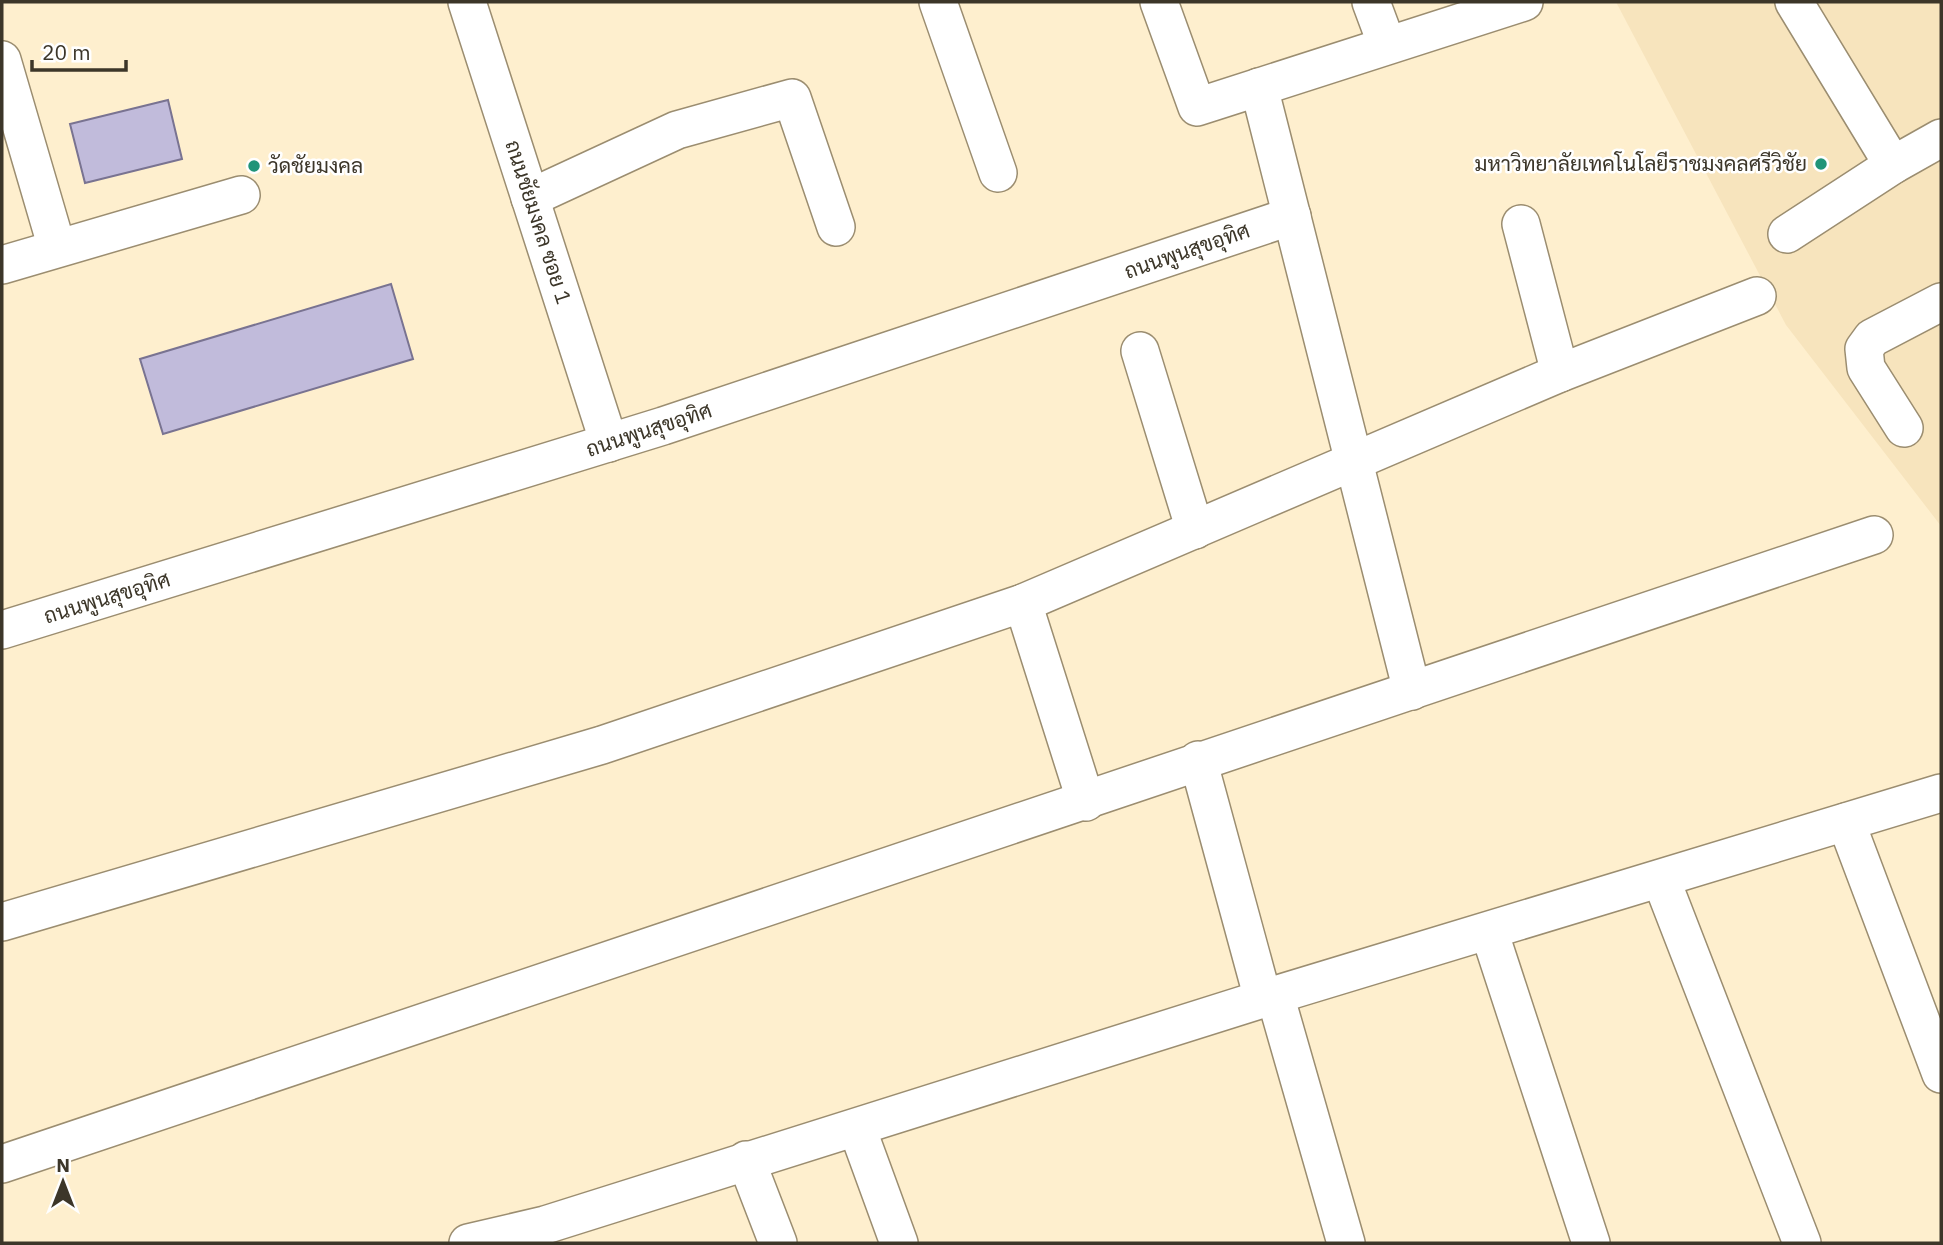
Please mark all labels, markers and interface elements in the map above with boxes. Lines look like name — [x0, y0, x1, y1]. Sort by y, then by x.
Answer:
scale bar — [32, 28, 126, 72]
text: 20 m — [42, 38, 91, 66]
street label: ถนนชัยมงคล ซอย 1 — [499, 136, 579, 307]
place label: มหาวิทยาลัยเทคโนโลยีราชมงคลศรีวิชัย — [1475, 149, 1807, 177]
place label: วัดชัยมงคล — [268, 151, 363, 179]
marker: มหาวิทยาลัยเทคโนโลยีราชมงคลศรีวิชัย — [1813, 156, 1829, 172]
marker: วัดชัยมงคล — [246, 158, 262, 174]
street label: ถนนพูนสุขอุทิศ — [1120, 216, 1254, 286]
street label: ถนนพูนสุขอุทิศ — [582, 396, 716, 464]
street label: ถนนพูนสุขอุทิศ — [40, 565, 174, 631]
north arrow — [28, 1147, 98, 1217]
text: N — [56, 1153, 70, 1177]

